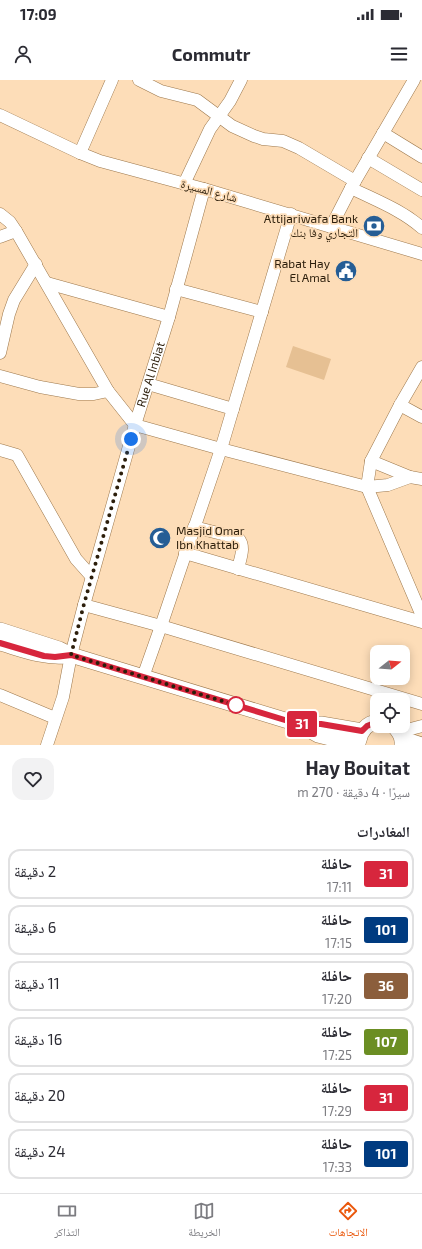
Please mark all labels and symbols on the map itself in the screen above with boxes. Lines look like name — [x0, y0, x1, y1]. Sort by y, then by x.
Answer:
street label: شارع المسيرة — [179, 176, 239, 206]
place label: Attijariwafa Bank التجاري وفا بنك — [264, 211, 358, 243]
bank icon: Attijariwafa Bank التجاري وفا بنك — [361, 213, 387, 239]
place label: Rabat Hay El Amal — [274, 256, 331, 284]
public building icon: Rabat Hay El Amal — [333, 258, 359, 284]
street label: Rue Al Inbiat — [133, 339, 167, 409]
your location — [121, 429, 141, 449]
place label: Masjid Omar Ibn Khattab — [176, 523, 245, 551]
mosque icon: Masjid Omar Ibn Khattab — [147, 525, 173, 551]
north arrow — [370, 645, 410, 685]
unlabelled marker — [227, 696, 245, 714]
line badge: 31 — [284, 711, 320, 737]

